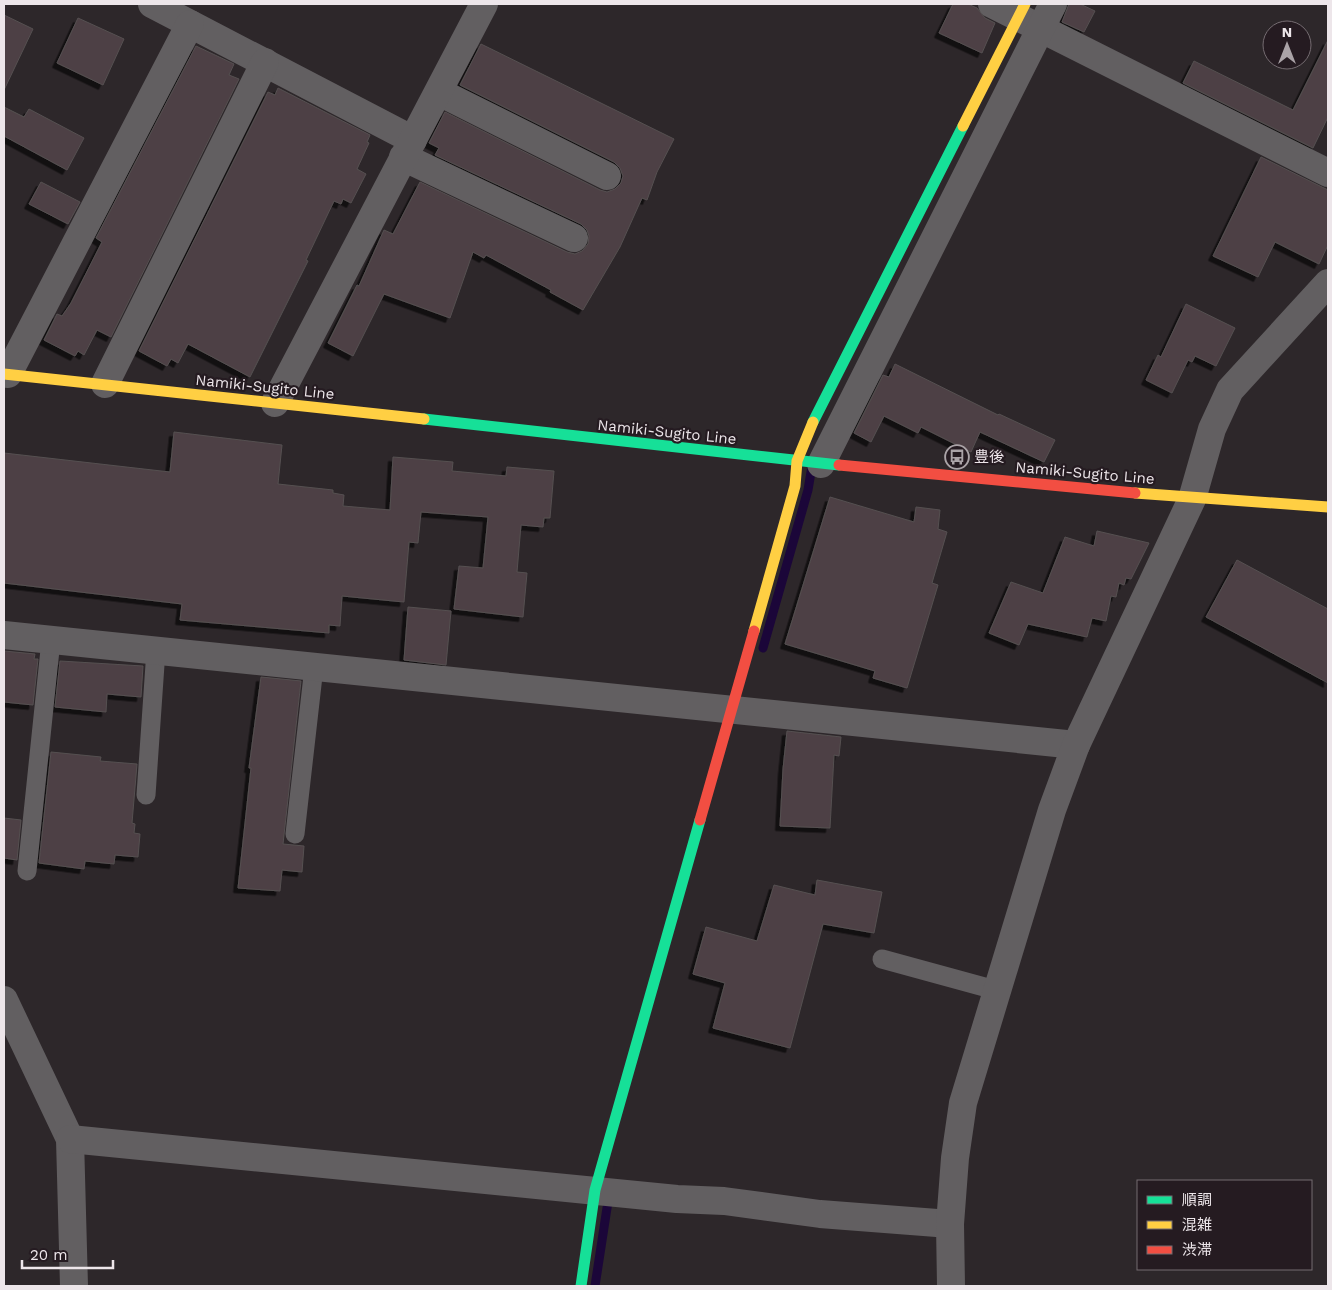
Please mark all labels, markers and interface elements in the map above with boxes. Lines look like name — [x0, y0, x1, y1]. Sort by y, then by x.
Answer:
north arrow — [1262, 20, 1312, 70]
text: N — [1282, 24, 1292, 40]
street label: Namiki-Sugito Line — [195, 371, 335, 403]
street label: Namiki-Sugito Line — [597, 416, 737, 448]
bus stop icon: 豊後 — [944, 444, 970, 470]
place label: 豊後 — [974, 448, 1004, 466]
street label: Namiki-Sugito Line — [1015, 458, 1155, 488]
legend — [1137, 1180, 1312, 1270]
text: 順調 — [1182, 1191, 1212, 1209]
text: 混雑 — [1182, 1216, 1212, 1234]
scale bar — [22, 1238, 114, 1270]
text: 渋滞 — [1182, 1241, 1212, 1259]
text: 20 m — [30, 1246, 68, 1264]

